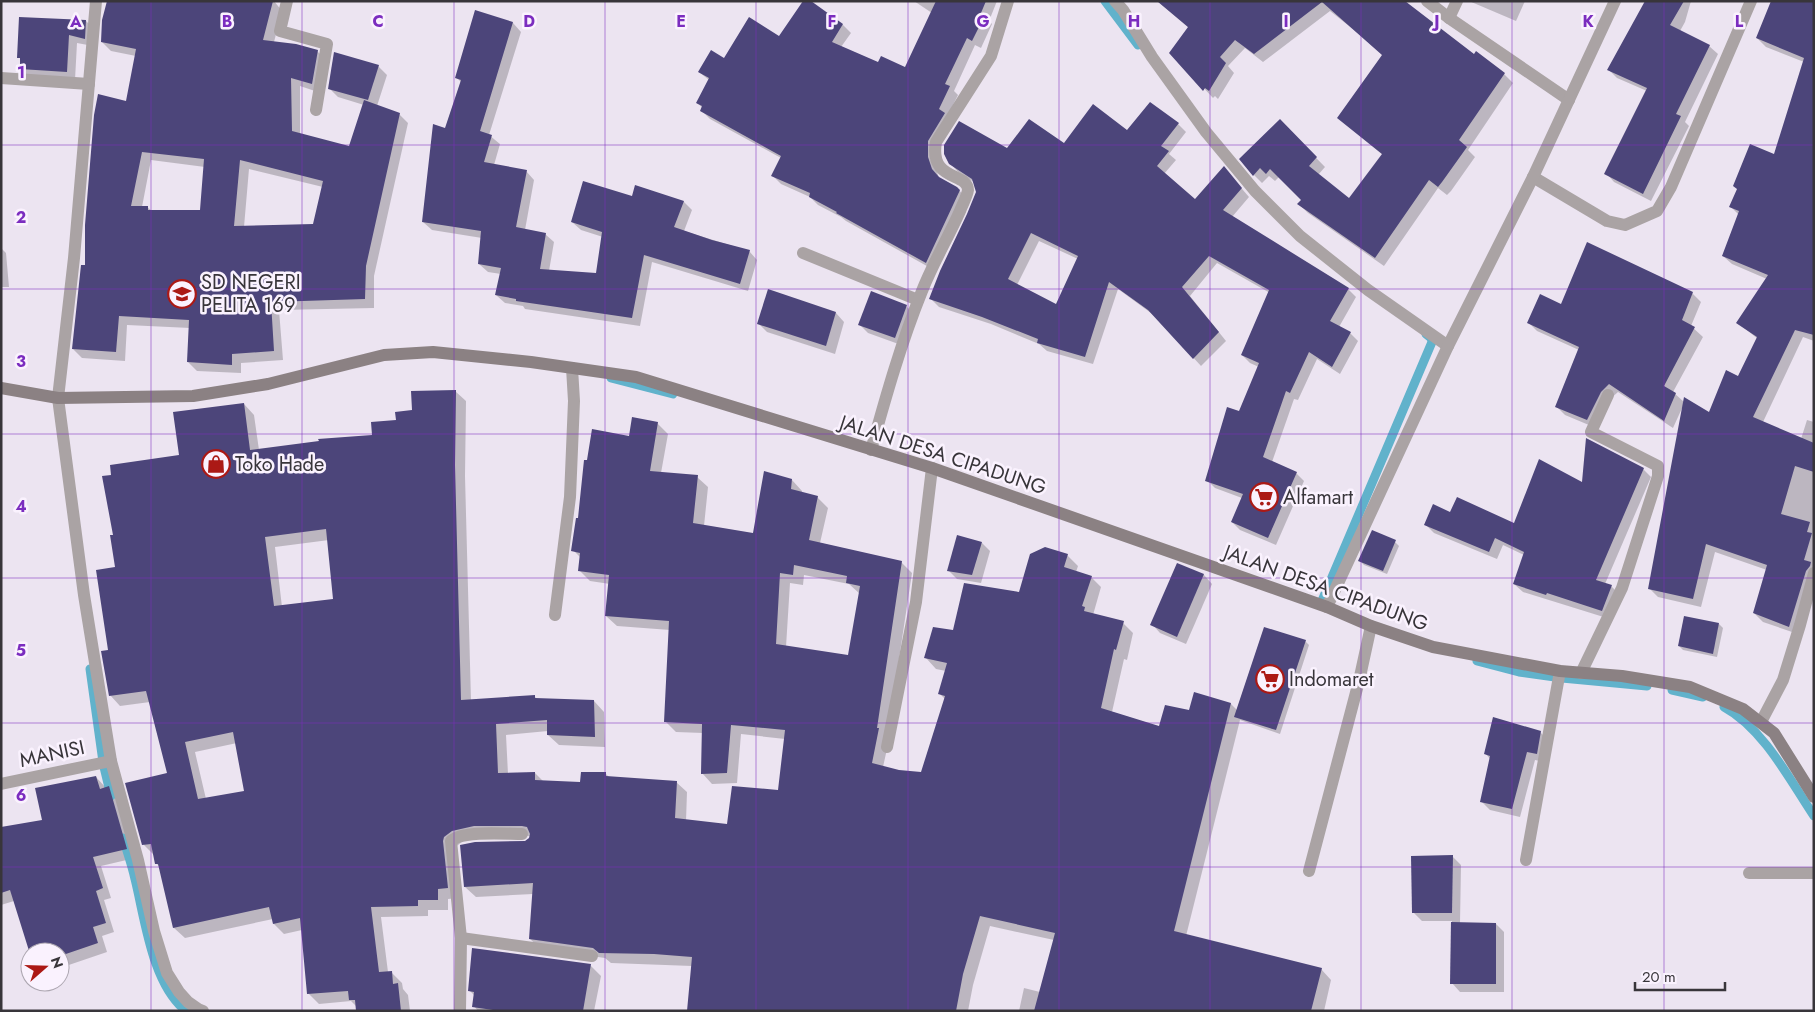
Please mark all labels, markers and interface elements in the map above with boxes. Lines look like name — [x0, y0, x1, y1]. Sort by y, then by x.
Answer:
text: A — [69, 10, 82, 33]
text: B — [222, 10, 232, 33]
text: C — [372, 10, 384, 33]
text: D — [523, 10, 535, 33]
text: E — [676, 10, 686, 33]
text: F — [828, 10, 836, 33]
text: G — [976, 10, 990, 33]
text: H — [1128, 10, 1140, 33]
text: I — [1283, 10, 1289, 33]
text: J — [1431, 10, 1440, 33]
text: K — [1582, 10, 1594, 33]
text: L — [1735, 10, 1744, 33]
text: 1 — [17, 61, 25, 84]
text: 2 — [16, 206, 26, 229]
place label: SD NEGERI PELITA 169 — [201, 268, 301, 320]
school or university icon: SD NEGERI PELITA 169 — [167, 279, 197, 309]
text: 3 — [16, 350, 26, 373]
street label: JALAN DESA CIPADUNG — [833, 407, 1050, 502]
shop icon: Toko Hade — [201, 449, 231, 479]
place label: Toko Hade — [235, 450, 324, 479]
supermarket icon: Alfamart — [1249, 482, 1279, 512]
place label: Alfamart — [1283, 483, 1353, 512]
text: 4 — [15, 495, 27, 518]
street label: JALAN DESA CIPADUNG — [1217, 536, 1432, 638]
text: 5 — [16, 639, 26, 662]
supermarket icon: Indomaret — [1255, 664, 1285, 694]
place label: Indomaret — [1289, 665, 1374, 694]
street label: MANISI — [17, 733, 87, 775]
text: 6 — [16, 784, 26, 807]
north arrow — [20, 942, 70, 992]
text: N — [46, 954, 69, 971]
scale bar — [1635, 960, 1725, 992]
text: 20 m — [1642, 966, 1676, 988]

